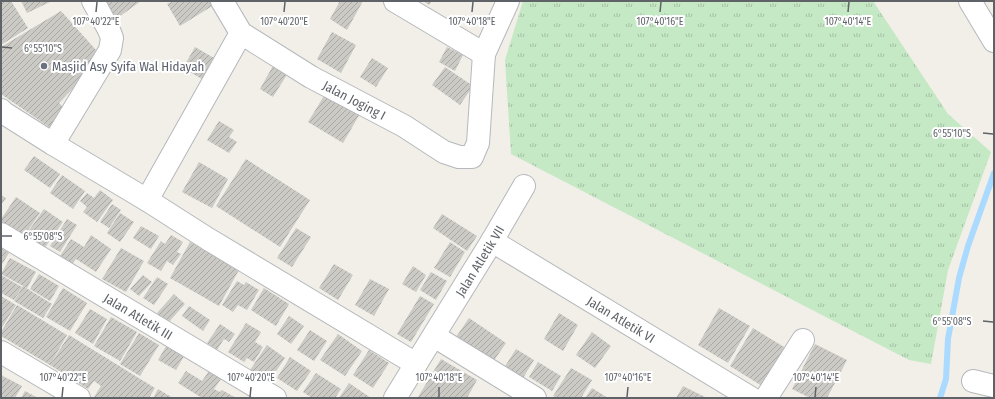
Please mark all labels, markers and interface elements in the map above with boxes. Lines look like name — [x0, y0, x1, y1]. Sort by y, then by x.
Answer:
text: 107°40'22"E — [72, 16, 120, 28]
text: 107°40'20"E — [260, 16, 308, 28]
text: 107°40'18"E — [449, 16, 496, 28]
text: 107°40'16"E — [637, 16, 684, 28]
text: 107°40'14"E — [825, 16, 872, 28]
text: 6°55'10"S — [24, 43, 62, 55]
place label: Masjid Asy Syifa Wal Hidayah — [52, 59, 204, 74]
marker: Masjid Asy Syifa Wal Hidayah — [39, 61, 49, 71]
street label: Jalan Joging I — [321, 77, 388, 123]
text: 6°55'10"S — [933, 128, 971, 140]
street label: Jalan Atletik VII — [452, 223, 507, 299]
text: 6°55'08"S — [23, 231, 63, 243]
street label: Jalan Atletik III — [101, 290, 175, 342]
street label: Jalan Atletik VI — [584, 293, 658, 346]
text: 6°55'08"S — [932, 316, 972, 328]
text: 107°40'22"E — [39, 372, 87, 384]
text: 107°40'20"E — [227, 372, 275, 384]
text: 107°40'18"E — [416, 372, 463, 384]
text: 107°40'16"E — [605, 372, 652, 384]
text: 107°40'14"E — [793, 372, 840, 384]

